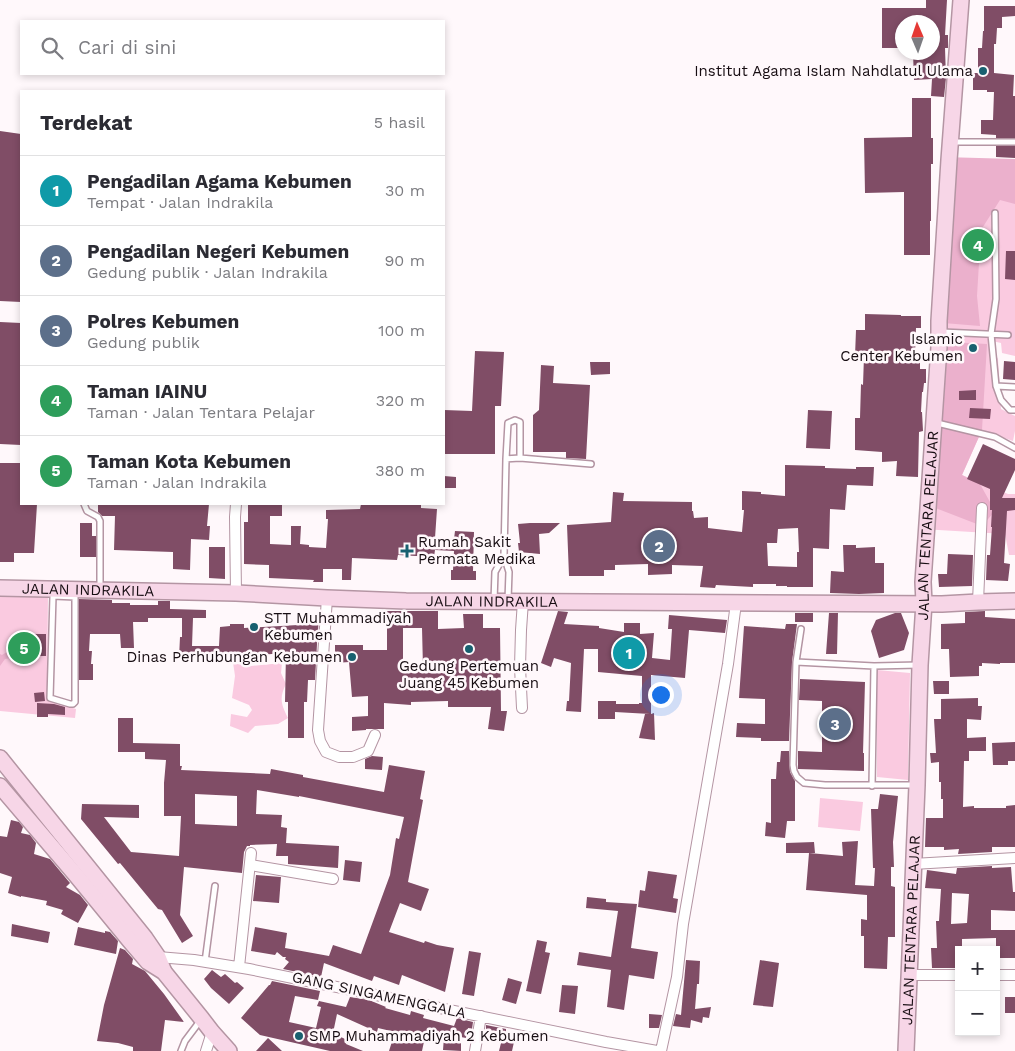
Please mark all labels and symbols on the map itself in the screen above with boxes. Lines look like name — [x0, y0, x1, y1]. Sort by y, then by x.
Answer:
north arrow — [895, 15, 940, 60]
place label: Institut Agama Islam Nahdlatul Ulama — [694, 62, 974, 80]
marker: Institut Agama Islam Nahdlatul Ulama — [977, 65, 989, 77]
pin: 4 — [962, 226, 994, 264]
place label: Islamic Center Kebumen — [840, 330, 963, 365]
marker: Islamic Center Kebumen — [967, 342, 979, 354]
street label: JALAN TENTARA PELAJAR — [914, 430, 942, 621]
pin: 2 — [643, 527, 675, 565]
place label: Rumah Sakit Permata Medika — [418, 533, 536, 568]
marker: Rumah Sakit Permata Medika — [400, 544, 414, 558]
street label: JALAN INDRAKILA — [22, 579, 154, 600]
street label: JALAN INDRAKILA — [425, 592, 558, 611]
place label: STT Muhammadiyah Kebumen — [264, 609, 412, 644]
marker: STT Muhammadiyah Kebumen — [248, 621, 260, 633]
pin: 5 — [8, 629, 40, 667]
pin: 1 — [613, 634, 645, 672]
marker: Gedung Pertemuan Juang 45 Kebumen — [463, 643, 475, 655]
place label: Dinas Perhubungan Kebumen — [127, 648, 342, 666]
marker: Dinas Perhubungan Kebumen — [346, 651, 358, 663]
place label: Gedung Pertemuan Juang 45 Kebumen — [399, 657, 539, 692]
your location — [648, 682, 674, 708]
pin: 3 — [819, 705, 851, 743]
street label: JALAN TENTARA PELAJAR — [898, 835, 924, 1025]
street label: GANG SINGAMENGGALA — [290, 968, 468, 1022]
place label: SMP Muhammadiyah 2 Kebumen — [309, 1027, 549, 1045]
marker: SMP Muhammadiyah 2 Kebumen — [293, 1030, 305, 1042]

